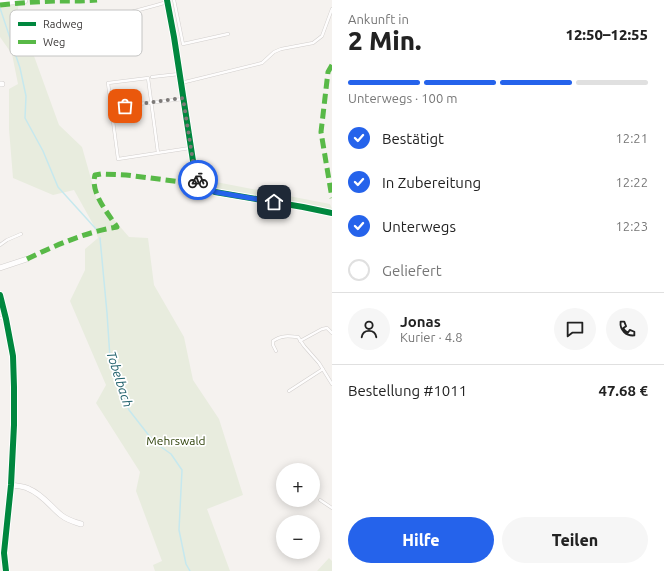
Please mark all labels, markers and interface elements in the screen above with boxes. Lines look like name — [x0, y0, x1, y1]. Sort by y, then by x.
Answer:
legend — [10, 10, 142, 56]
text: Ankunft in — [348, 12, 409, 26]
text: Radweg — [43, 18, 83, 30]
text: 2 Min. — [348, 26, 421, 55]
text: 12:50–12:55 — [565, 26, 648, 43]
text: Weg — [43, 36, 65, 48]
pin — [108, 89, 142, 123]
text: Unterwegs · 100 m — [348, 91, 457, 105]
icon: bag — [114, 95, 136, 117]
icon: check — [348, 127, 370, 149]
text: Bestätigt — [382, 130, 444, 147]
text: 12:21 — [615, 131, 648, 145]
courier — [178, 160, 218, 200]
icon: bike — [187, 169, 209, 191]
icon: check — [348, 171, 370, 193]
text: In Zubereitung — [382, 174, 481, 191]
text: 12:22 — [615, 175, 648, 189]
pin — [257, 185, 291, 219]
icon: home — [263, 191, 285, 213]
icon: check — [348, 215, 370, 237]
text: Unterwegs — [382, 218, 456, 235]
text: 12:23 — [615, 219, 648, 233]
text: Geliefert — [382, 262, 442, 279]
button: person — [348, 308, 390, 350]
button: chat — [554, 308, 596, 350]
button: phone — [606, 308, 648, 350]
text: Jonas — [400, 313, 441, 330]
text: Kurier · 4.8 — [400, 330, 463, 344]
water label: Tobelbach — [104, 349, 136, 409]
text: Bestellung #1011 — [348, 382, 467, 399]
text: 47.68 € — [598, 382, 648, 399]
park label: Mehrswald — [146, 434, 206, 447]
map controls — [276, 463, 320, 559]
button: + — [276, 463, 320, 507]
button: − — [276, 515, 320, 559]
button: Hilfe — [348, 517, 494, 563]
button: Teilen — [502, 517, 648, 563]

